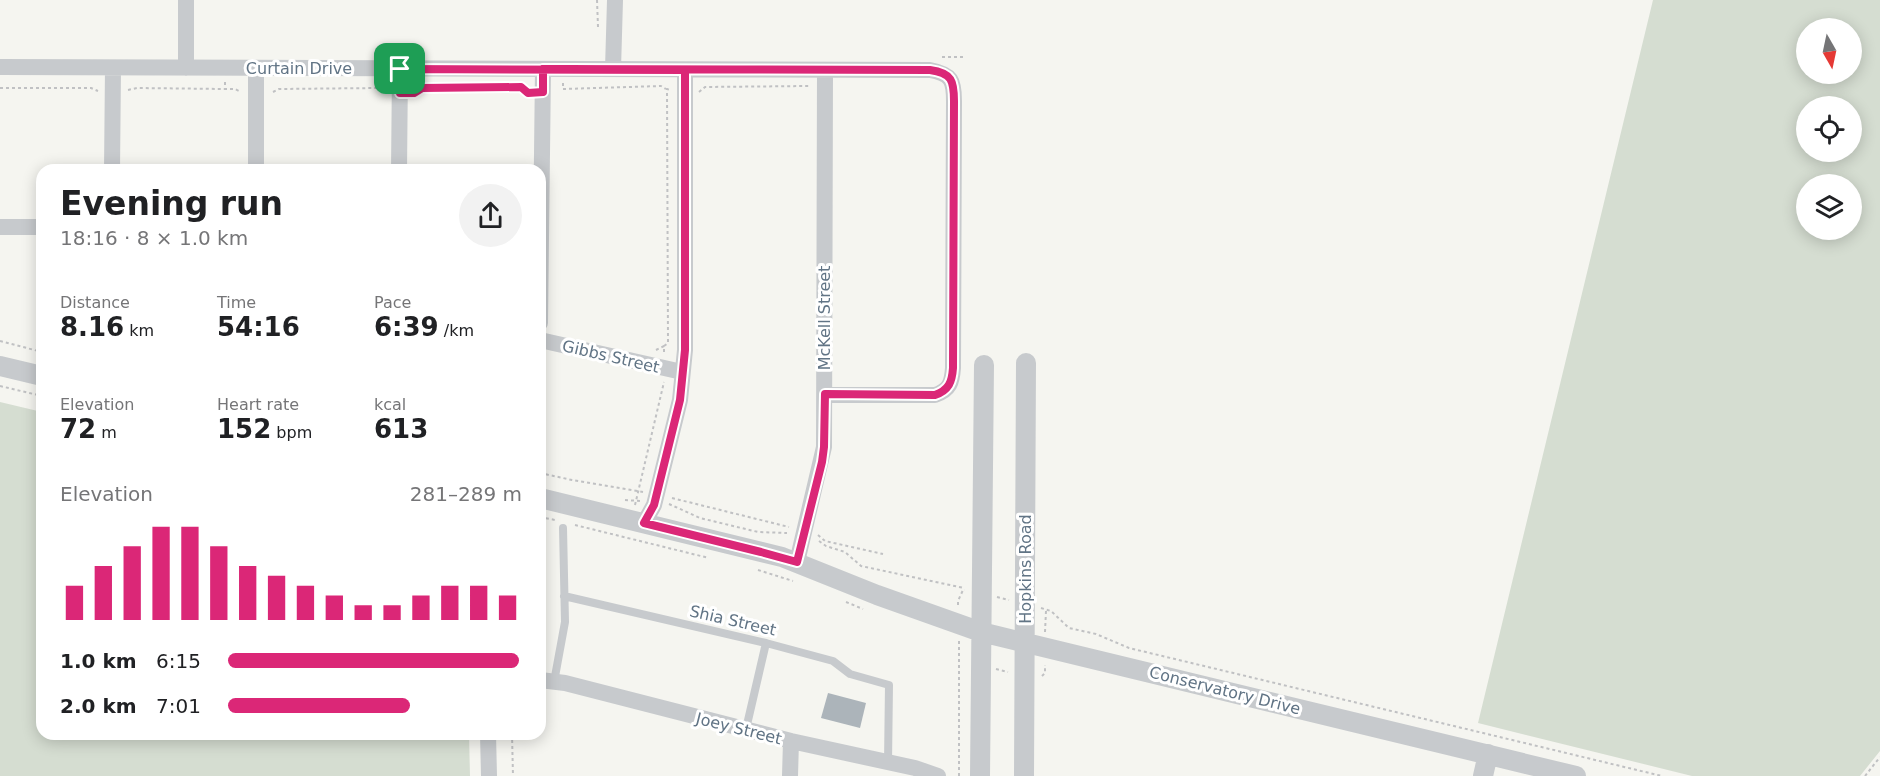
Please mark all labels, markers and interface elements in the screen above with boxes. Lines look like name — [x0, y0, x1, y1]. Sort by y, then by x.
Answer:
north arrow — [1796, 18, 1862, 84]
map controls — [1796, 18, 1862, 240]
pin — [374, 43, 425, 94]
icon: arrive — [383, 52, 416, 85]
street label: Curtain Drive — [246, 59, 352, 78]
button: locate — [1796, 96, 1862, 162]
button: layers — [1796, 174, 1862, 240]
text: Evening run — [60, 184, 283, 223]
button: share — [459, 184, 522, 247]
text: 18:16 · 8 × 1.0 km — [60, 226, 248, 250]
street label: McKell Street — [815, 266, 834, 370]
text: Distance — [60, 293, 130, 312]
text: Time — [217, 293, 256, 312]
text: Pace — [374, 293, 411, 312]
text: 8.16 — [60, 312, 124, 342]
text: 54:16 — [217, 312, 300, 342]
text: 6:39 — [374, 312, 439, 342]
text: km — [124, 321, 154, 340]
text: /km — [439, 321, 474, 340]
street label: Gibbs Street — [560, 336, 661, 377]
text: Elevation — [60, 395, 134, 414]
text: Heart rate — [217, 395, 299, 414]
text: kcal — [374, 395, 406, 414]
text: 72 — [60, 414, 96, 444]
text: 152 — [217, 414, 271, 444]
text: 613 — [374, 414, 428, 444]
text: m — [96, 423, 117, 442]
text: bpm — [271, 423, 312, 442]
text: Elevation — [60, 482, 153, 506]
text: 281–289 m — [410, 482, 522, 506]
street label: Hopkins Road — [1016, 514, 1035, 624]
street label: Shia Street — [688, 601, 778, 640]
text: 1.0 km — [60, 649, 137, 673]
text: 6:15 — [156, 649, 201, 673]
street label: Conservatory Drive — [1147, 663, 1302, 718]
text: 2.0 km — [60, 694, 137, 718]
text: 7:01 — [156, 694, 201, 718]
street label: Joey Street — [693, 708, 784, 748]

